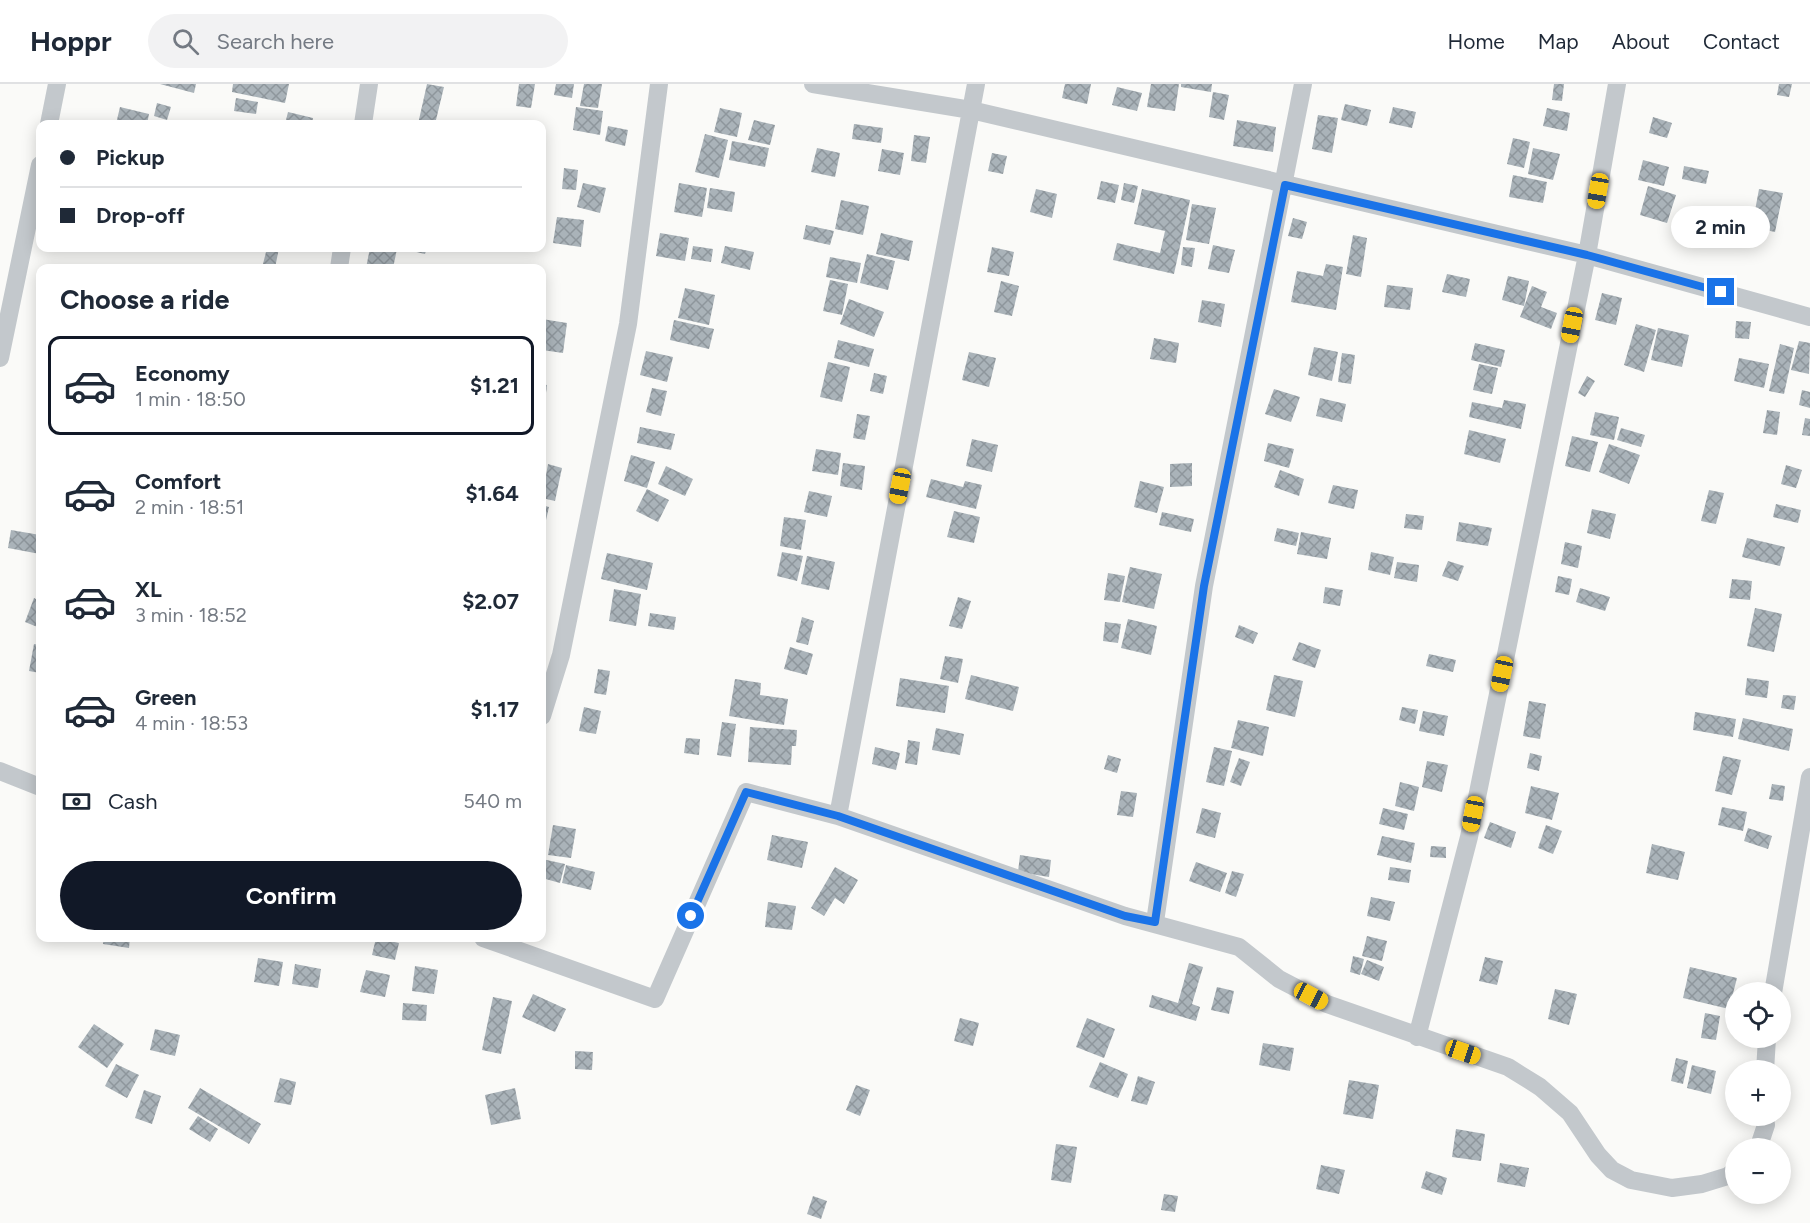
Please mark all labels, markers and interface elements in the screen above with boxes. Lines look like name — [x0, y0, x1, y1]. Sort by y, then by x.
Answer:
search box — [148, 14, 568, 68]
text: Hoppr — [30, 24, 112, 58]
icon: search — [169, 25, 202, 58]
text: Search here — [217, 28, 334, 55]
text: Home — [1448, 29, 1505, 54]
text: Map — [1538, 29, 1579, 54]
text: About — [1612, 29, 1670, 54]
text: Contact — [1703, 29, 1780, 54]
text: Pickup — [96, 144, 165, 171]
car — [1586, 172, 1610, 210]
text: Drop-off — [96, 202, 185, 229]
callout: 2 min — [1672, 205, 1770, 247]
text: 2 min — [1695, 215, 1746, 239]
route end — [1707, 278, 1734, 305]
text: Choose a ride — [60, 283, 229, 316]
car — [1560, 306, 1584, 344]
icon: car — [63, 359, 117, 413]
text: Economy — [135, 360, 230, 387]
text: $1.21 — [470, 372, 519, 399]
text: 1 min · 18:50 — [135, 387, 246, 411]
icon: car — [63, 467, 117, 521]
car — [888, 467, 912, 505]
text: Comfort — [135, 468, 221, 495]
text: $1.64 — [465, 480, 519, 507]
text: 2 min · 18:51 — [135, 495, 244, 519]
icon: car — [63, 575, 117, 629]
text: XL — [135, 576, 162, 603]
text: $2.07 — [462, 588, 519, 615]
text: 3 min · 18:52 — [135, 603, 247, 627]
car — [1489, 655, 1515, 693]
icon: car — [63, 683, 117, 737]
text: Green — [135, 684, 197, 711]
text: $1.17 — [471, 696, 519, 723]
text: 4 min · 18:53 — [135, 711, 248, 735]
icon: cash — [60, 785, 93, 818]
text: Cash — [108, 788, 158, 815]
text: 540 m — [463, 789, 522, 813]
car — [1461, 795, 1485, 833]
button: Confirm — [60, 861, 522, 930]
route start — [677, 902, 704, 929]
car — [1291, 980, 1331, 1012]
map controls — [1725, 982, 1791, 1204]
button: locate — [1725, 982, 1791, 1048]
car — [1443, 1038, 1483, 1066]
button: + — [1725, 1060, 1791, 1126]
button: − — [1725, 1138, 1791, 1204]

